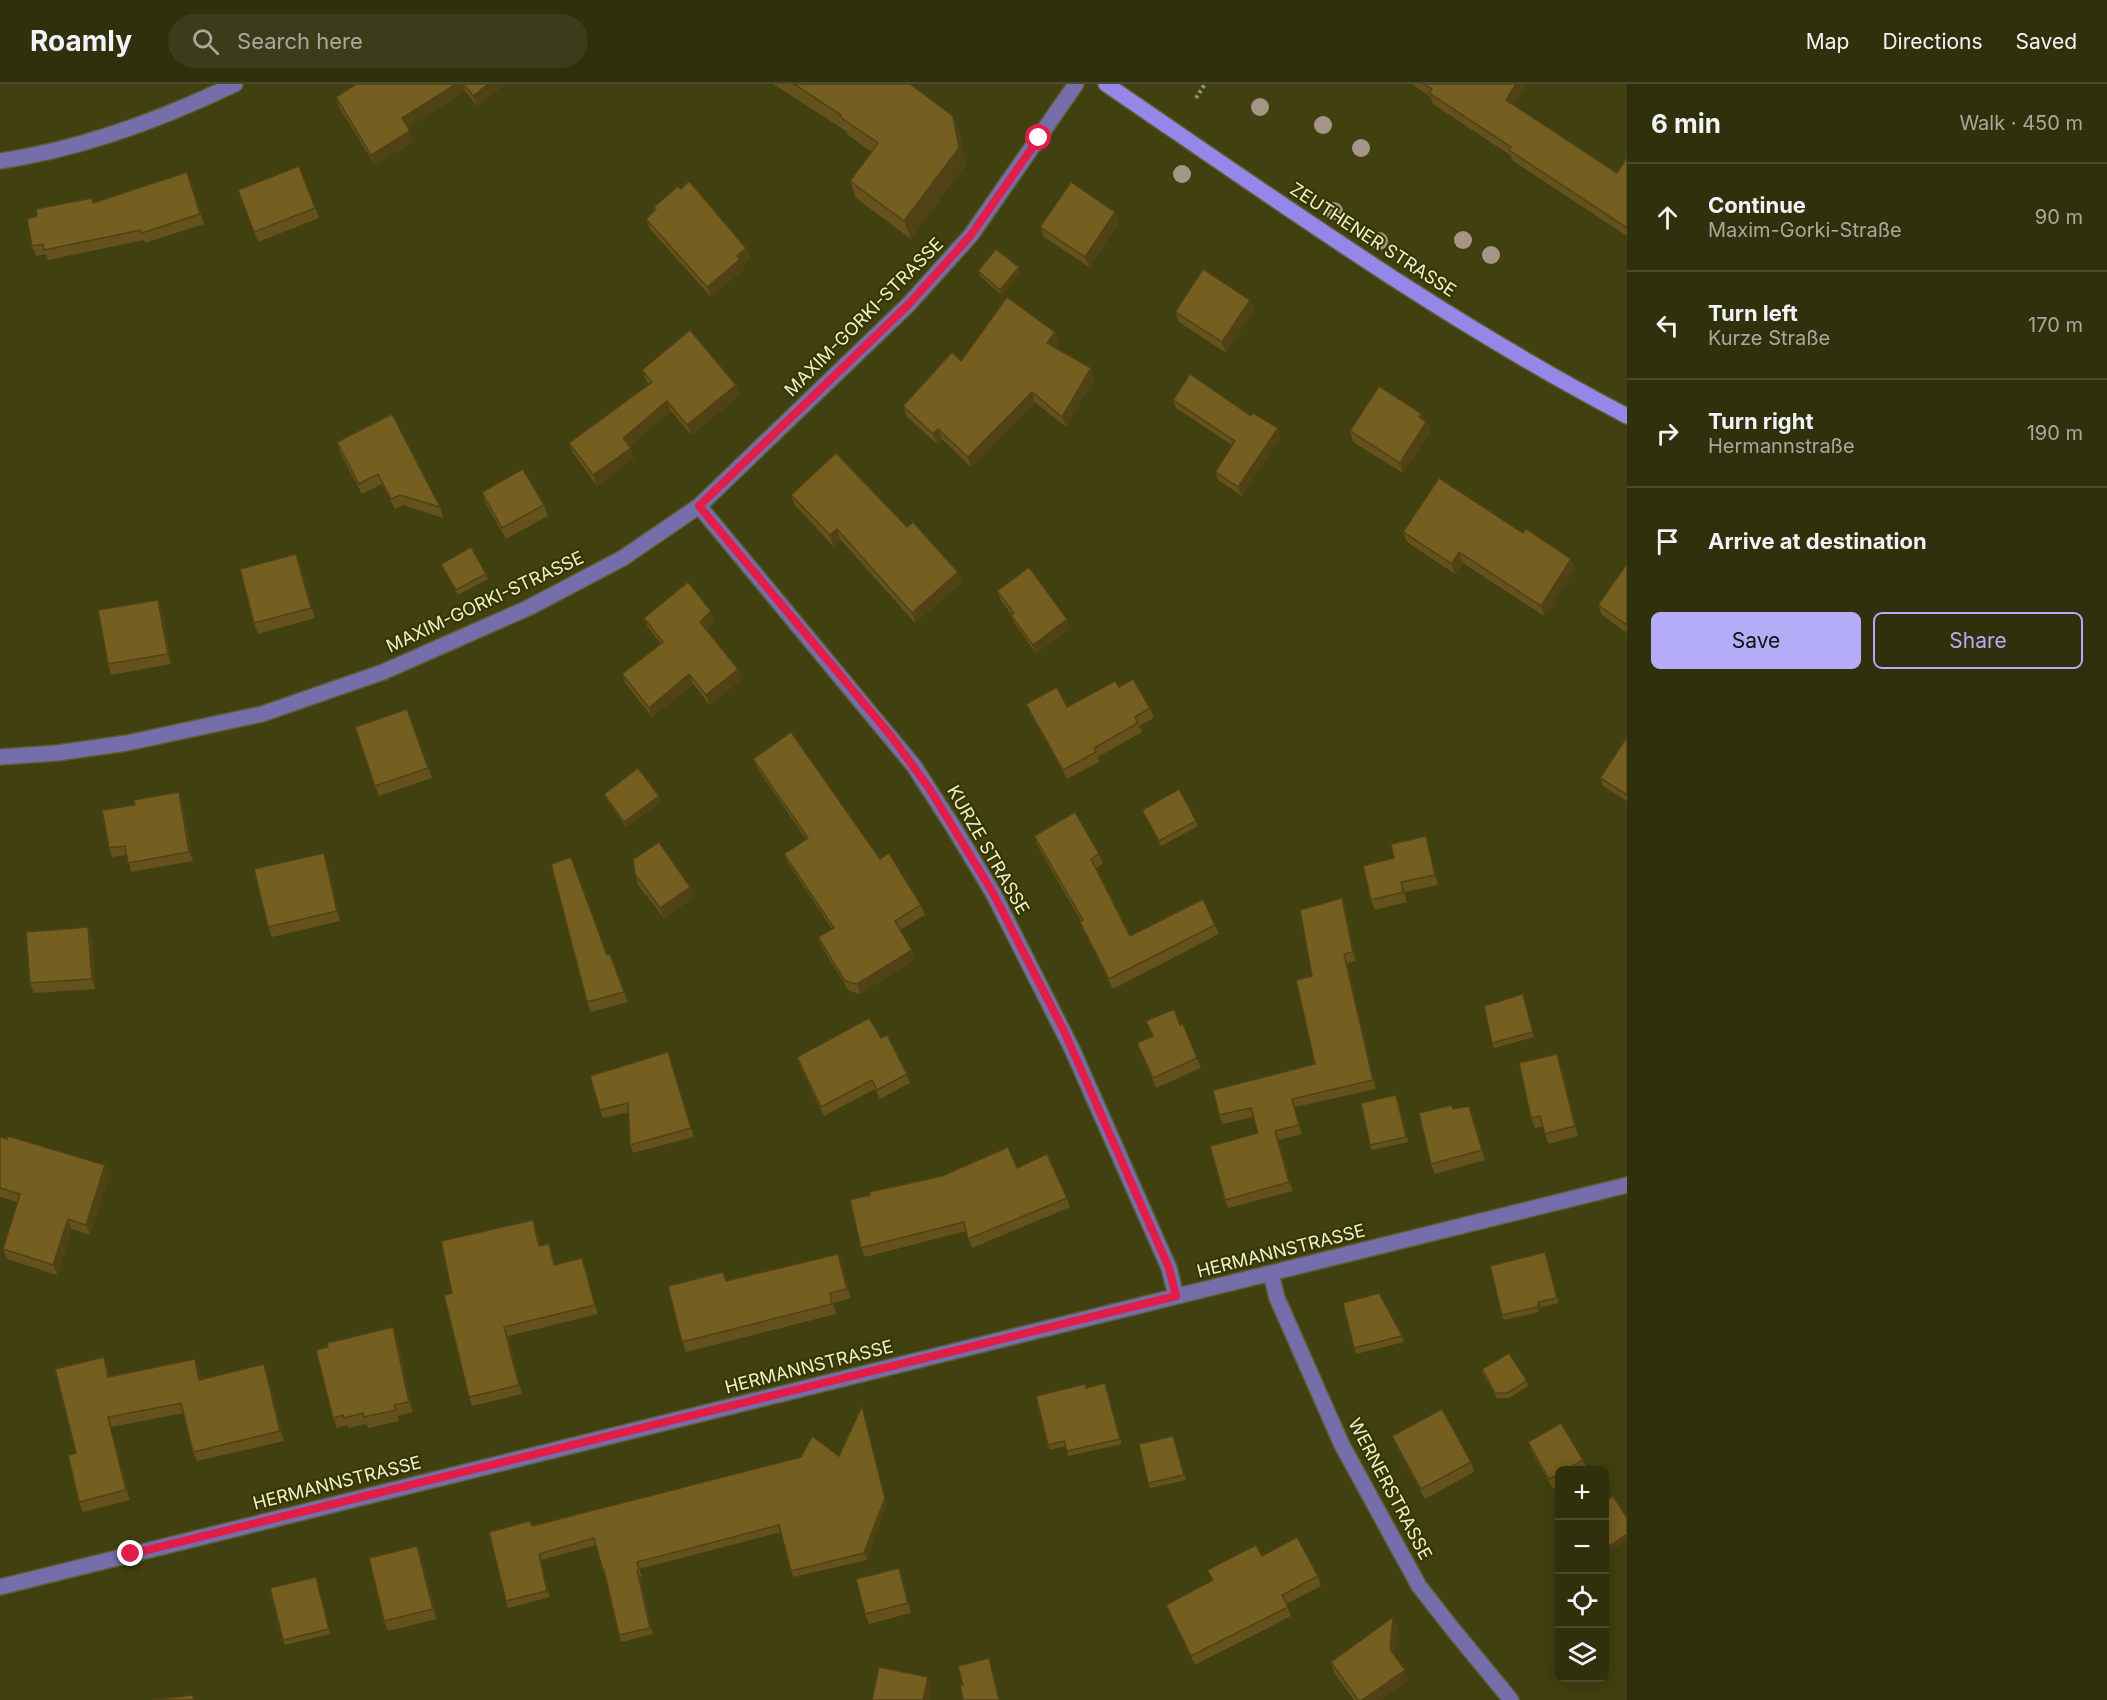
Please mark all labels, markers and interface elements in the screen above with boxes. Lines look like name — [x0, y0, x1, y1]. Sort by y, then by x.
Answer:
search box — [168, 14, 588, 68]
text: Roamly — [30, 24, 132, 58]
icon: search — [189, 25, 222, 58]
text: Search here — [237, 28, 363, 54]
text: Map — [1806, 29, 1849, 54]
text: Directions — [1882, 29, 1983, 54]
text: Saved — [2016, 29, 2077, 54]
text: 6 min — [1651, 108, 1721, 139]
text: Walk · 450 m — [1959, 111, 2083, 135]
route start — [1025, 124, 1051, 150]
street label: ZEUTHENER STRASSE — [1286, 178, 1460, 301]
text: Continue — [1708, 192, 1806, 218]
icon: ahead — [1651, 201, 1684, 234]
text: 90 m — [2035, 205, 2083, 229]
text: Maxim-Gorki-Straße — [1708, 218, 1902, 242]
street label: MAXIM-GORKI-STRASSE — [780, 233, 947, 400]
text: Turn left — [1708, 300, 1798, 326]
icon: left — [1651, 309, 1684, 342]
text: 170 m — [2028, 313, 2083, 337]
text: Kurze Straße — [1708, 326, 1830, 350]
text: Turn right — [1708, 408, 1814, 434]
icon: right — [1651, 417, 1684, 450]
text: 190 m — [2027, 421, 2083, 445]
text: Hermannstraße — [1708, 434, 1855, 458]
icon: arrive — [1651, 525, 1684, 558]
text: Arrive at destination — [1708, 528, 1927, 554]
street label: MAXIM-GORKI-STRASSE — [383, 547, 587, 657]
button: Save — [1651, 612, 1861, 669]
button: Share — [1873, 612, 2083, 669]
street label: KURZE STRASSE — [943, 782, 1034, 918]
street label: HERMANNSTRASSE — [1195, 1219, 1367, 1282]
street label: HERMANNSTRASSE — [723, 1335, 895, 1398]
street label: WERNERSTRASSE — [1344, 1414, 1437, 1563]
street label: HERMANNSTRASSE — [251, 1451, 423, 1514]
map controls — [1555, 1466, 1609, 1682]
button: + — [1555, 1466, 1609, 1520]
button: − — [1555, 1520, 1609, 1574]
route end — [117, 1540, 143, 1566]
button: locate — [1555, 1574, 1609, 1628]
button: layers — [1555, 1628, 1609, 1682]

